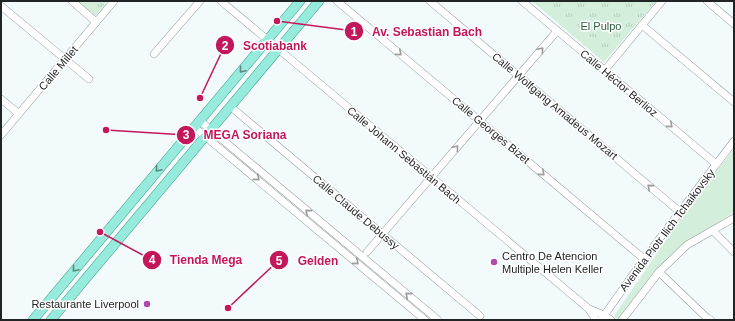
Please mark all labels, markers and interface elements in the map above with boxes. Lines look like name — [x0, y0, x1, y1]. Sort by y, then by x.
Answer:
callout: Av. Sebastian Bach — [344, 19, 490, 43]
park label: El Pulpo — [581, 20, 621, 32]
text: 1 — [351, 25, 358, 39]
text: Av. Sebastian Bach — [372, 25, 482, 39]
callout: Scotiabank — [215, 33, 315, 57]
text: 2 — [222, 39, 229, 53]
text: Scotiabank — [243, 39, 307, 53]
street label: Calle Millet — [36, 44, 80, 92]
one-way arrow — [536, 47, 543, 54]
street label: Calle Héctor Berlioz — [578, 47, 660, 119]
one-way arrow — [395, 49, 402, 56]
street label: Calle Wolfgang Amadeus Mozart — [490, 50, 620, 162]
one-way arrow — [239, 65, 246, 72]
street label: Calle Georges Bizet — [450, 94, 532, 166]
street label: Calle Johann Sebastián Bach — [345, 104, 463, 206]
one-way arrow — [665, 120, 672, 127]
callout: MEGA Soriana — [176, 123, 295, 147]
text: 3 — [183, 128, 190, 142]
text: MEGA Soriana — [204, 128, 287, 142]
one-way arrow — [451, 145, 458, 153]
one-way arrow — [156, 165, 163, 172]
street label: Avenida Piotr Ilich Tchaikovsky — [617, 166, 717, 294]
one-way arrow — [537, 168, 544, 175]
street label: Calle Claude Debussy — [310, 172, 402, 252]
one-way arrow — [252, 174, 259, 181]
one-way arrow — [648, 184, 655, 191]
one-way arrow — [306, 209, 313, 216]
callout: Tienda Mega — [142, 248, 251, 272]
callout: Gelden — [269, 248, 346, 272]
place label: Centro De Atencion Multiple Helen Keller — [502, 250, 603, 275]
text: 4 — [149, 253, 156, 267]
text: Tienda Mega — [170, 253, 243, 267]
text: 5 — [276, 254, 283, 268]
text: Gelden — [298, 254, 338, 268]
marker: Centro De Atencion Multiple Helen Keller — [489, 257, 499, 267]
one-way arrow — [351, 258, 358, 265]
one-way arrow — [73, 265, 80, 272]
one-way arrow — [406, 293, 413, 300]
place label: Restaurante Liverpool — [31, 298, 139, 310]
marker: Restaurante Liverpool — [142, 299, 152, 309]

